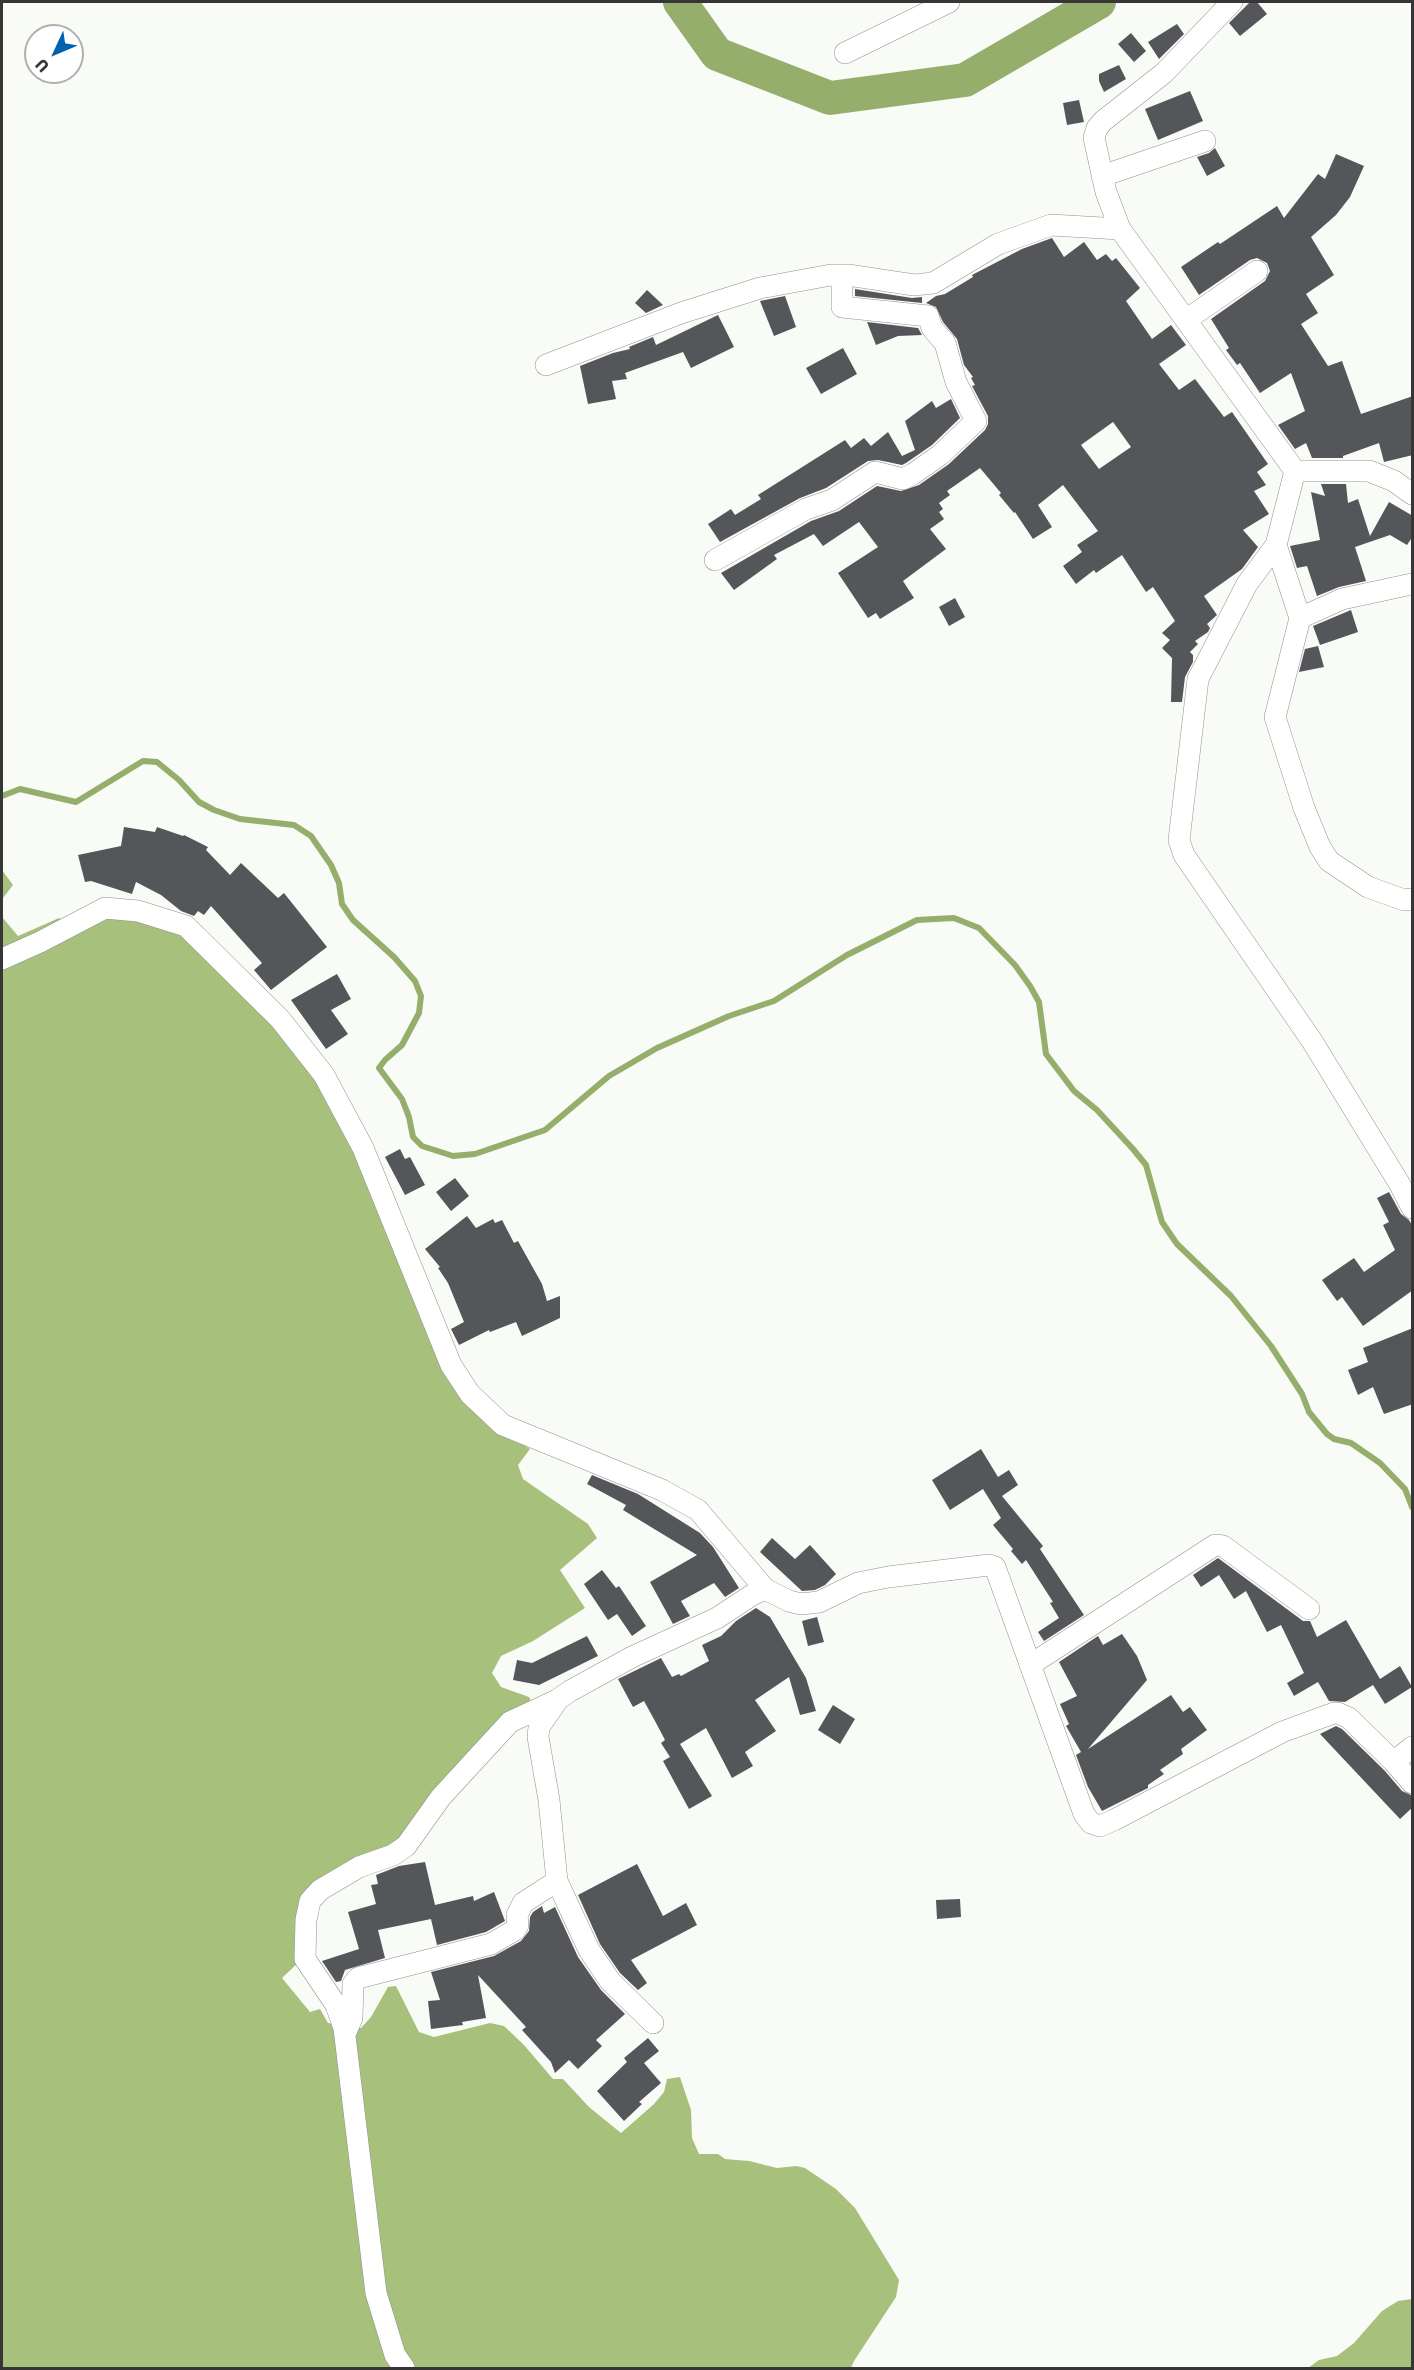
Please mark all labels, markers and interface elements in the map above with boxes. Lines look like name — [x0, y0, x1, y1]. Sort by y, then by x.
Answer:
north arrow — [24, 24, 84, 84]
text: U — [30, 53, 54, 77]

